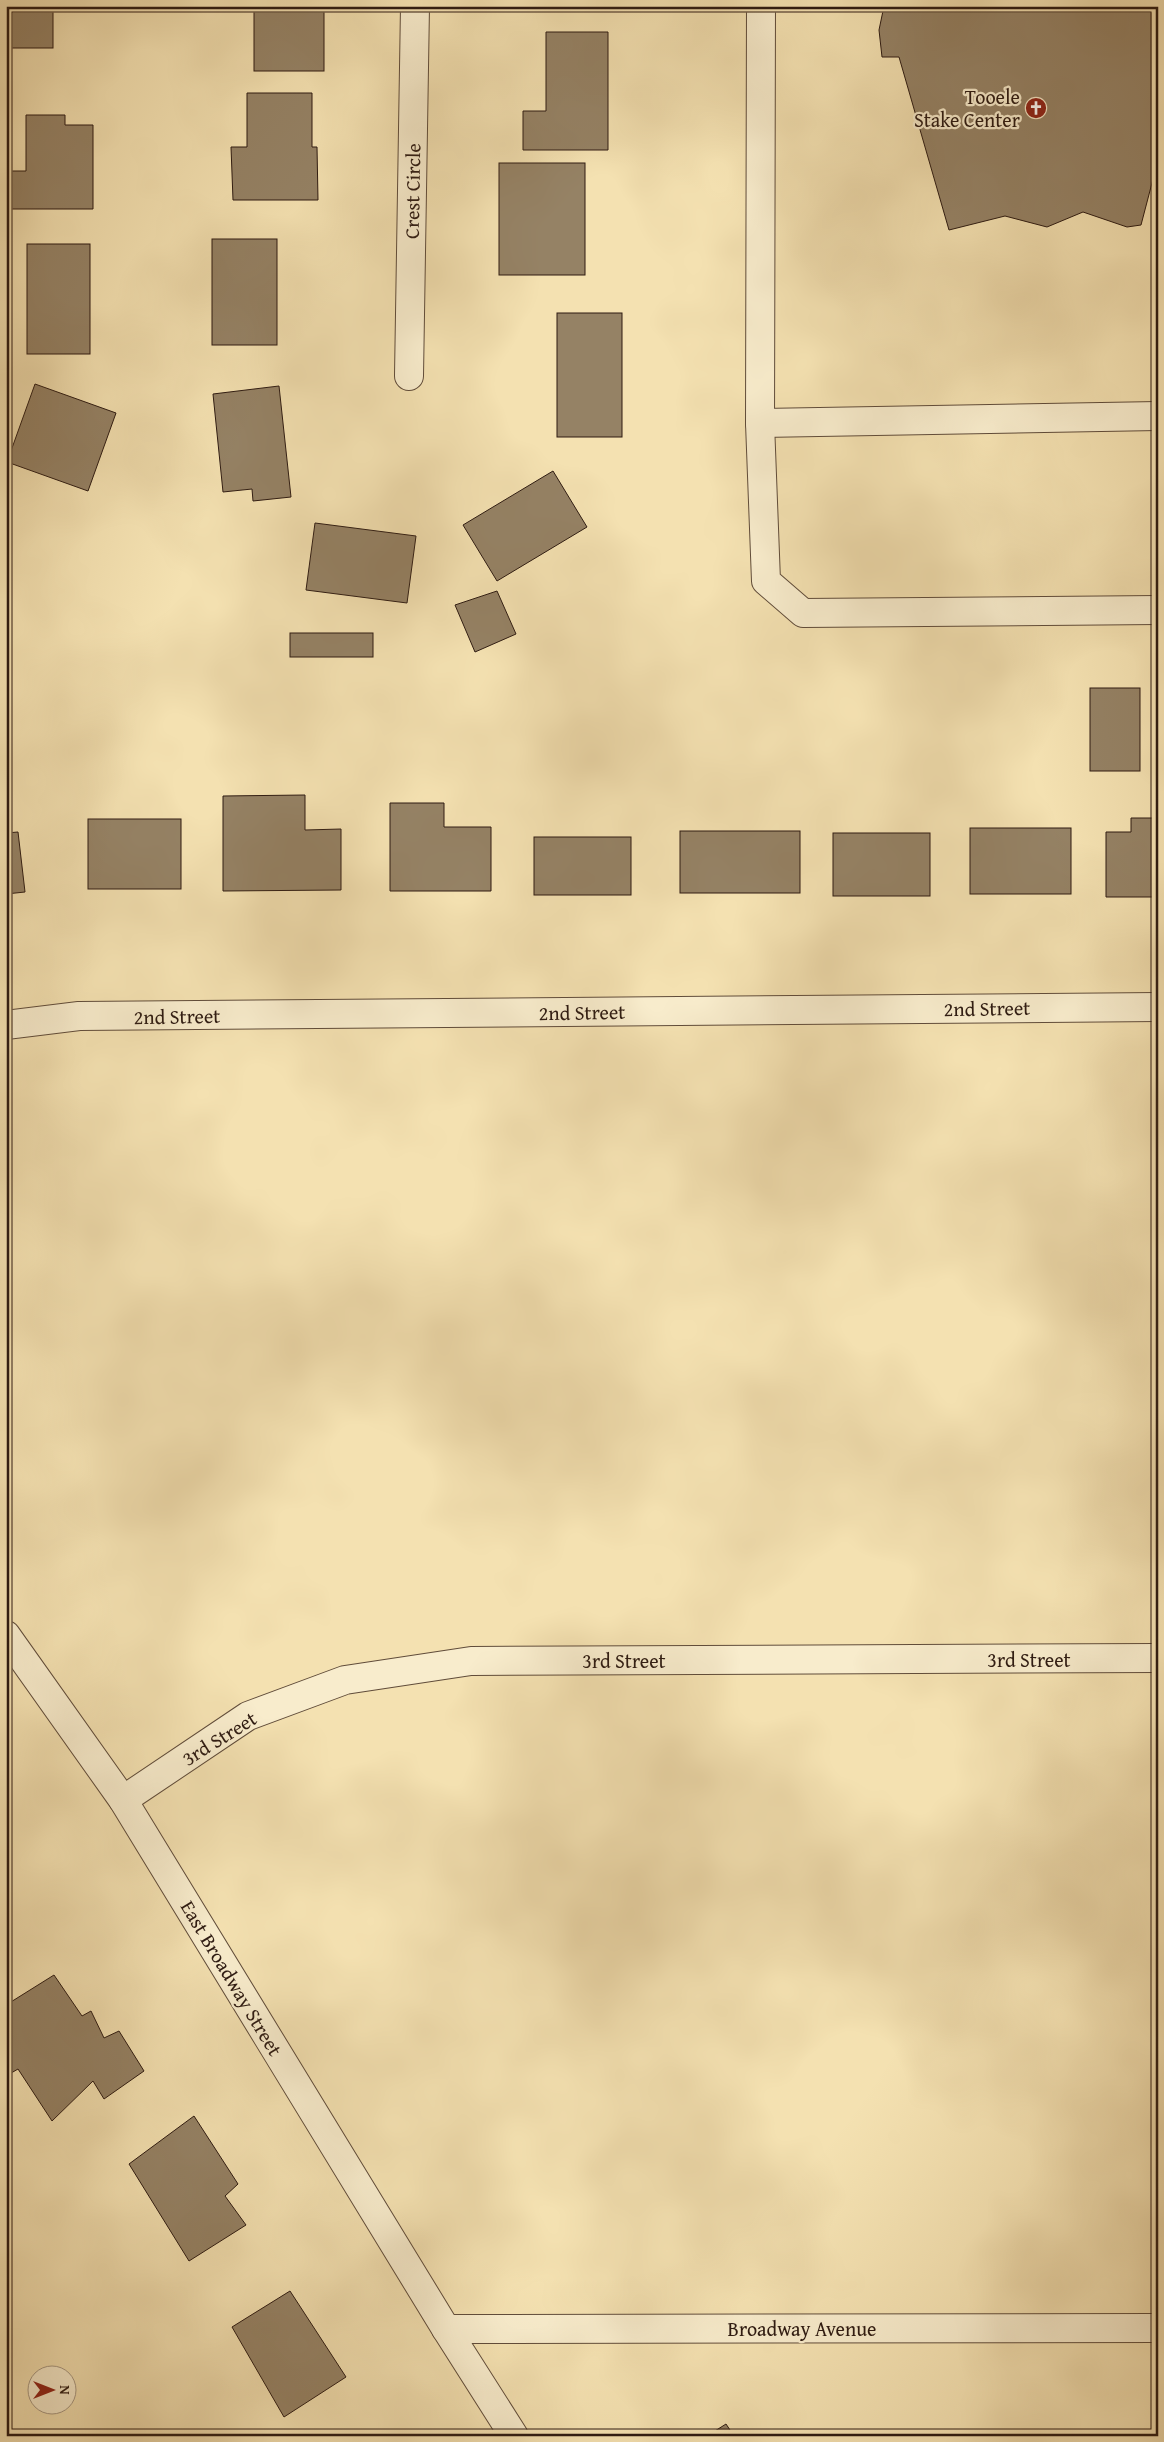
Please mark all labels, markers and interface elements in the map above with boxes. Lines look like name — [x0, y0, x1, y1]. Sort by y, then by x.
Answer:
place label: Tooele Stake Center — [914, 82, 1020, 134]
church icon: Tooele Stake Center — [1024, 96, 1048, 120]
street label: Crest Circle — [397, 143, 427, 239]
street label: 2nd Street — [943, 993, 1031, 1023]
street label: 2nd Street — [538, 997, 626, 1027]
street label: 2nd Street — [133, 1001, 221, 1031]
street label: 3rd Street — [987, 1645, 1071, 1674]
street label: 3rd Street — [582, 1646, 666, 1675]
street label: 3rd Street — [176, 1704, 262, 1772]
street label: East Broadway Street — [174, 1895, 290, 2061]
street label: Broadway Avenue — [728, 2314, 876, 2343]
north arrow — [28, 2364, 78, 2414]
text: N — [55, 2385, 75, 2395]

